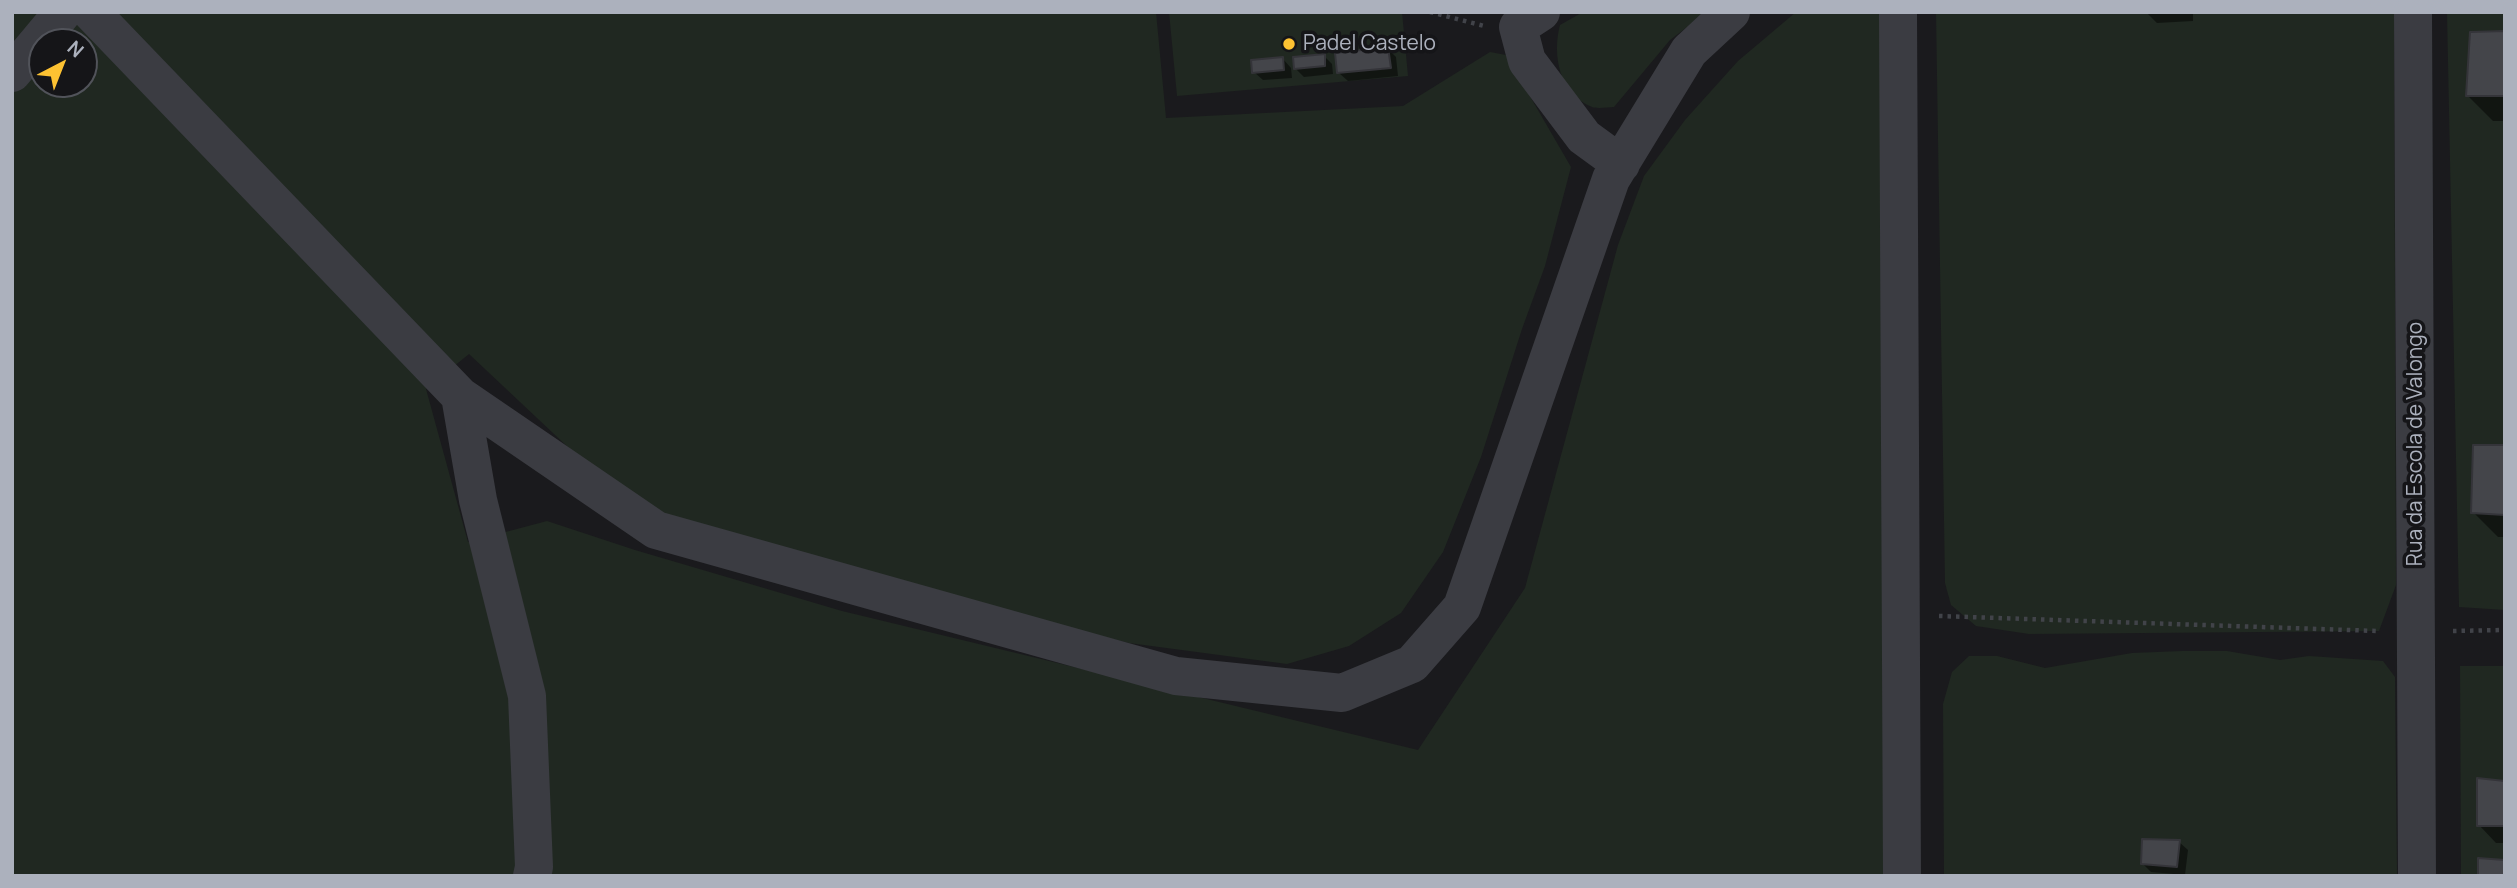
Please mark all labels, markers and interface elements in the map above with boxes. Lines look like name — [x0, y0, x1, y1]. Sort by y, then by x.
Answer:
north arrow — [28, 28, 98, 98]
place label: Padel Castelo — [1303, 31, 1436, 57]
text: N — [62, 35, 89, 63]
marker: Padel Castelo — [1281, 36, 1297, 52]
street label: Rua da Escola de Valongo — [2403, 322, 2429, 566]

